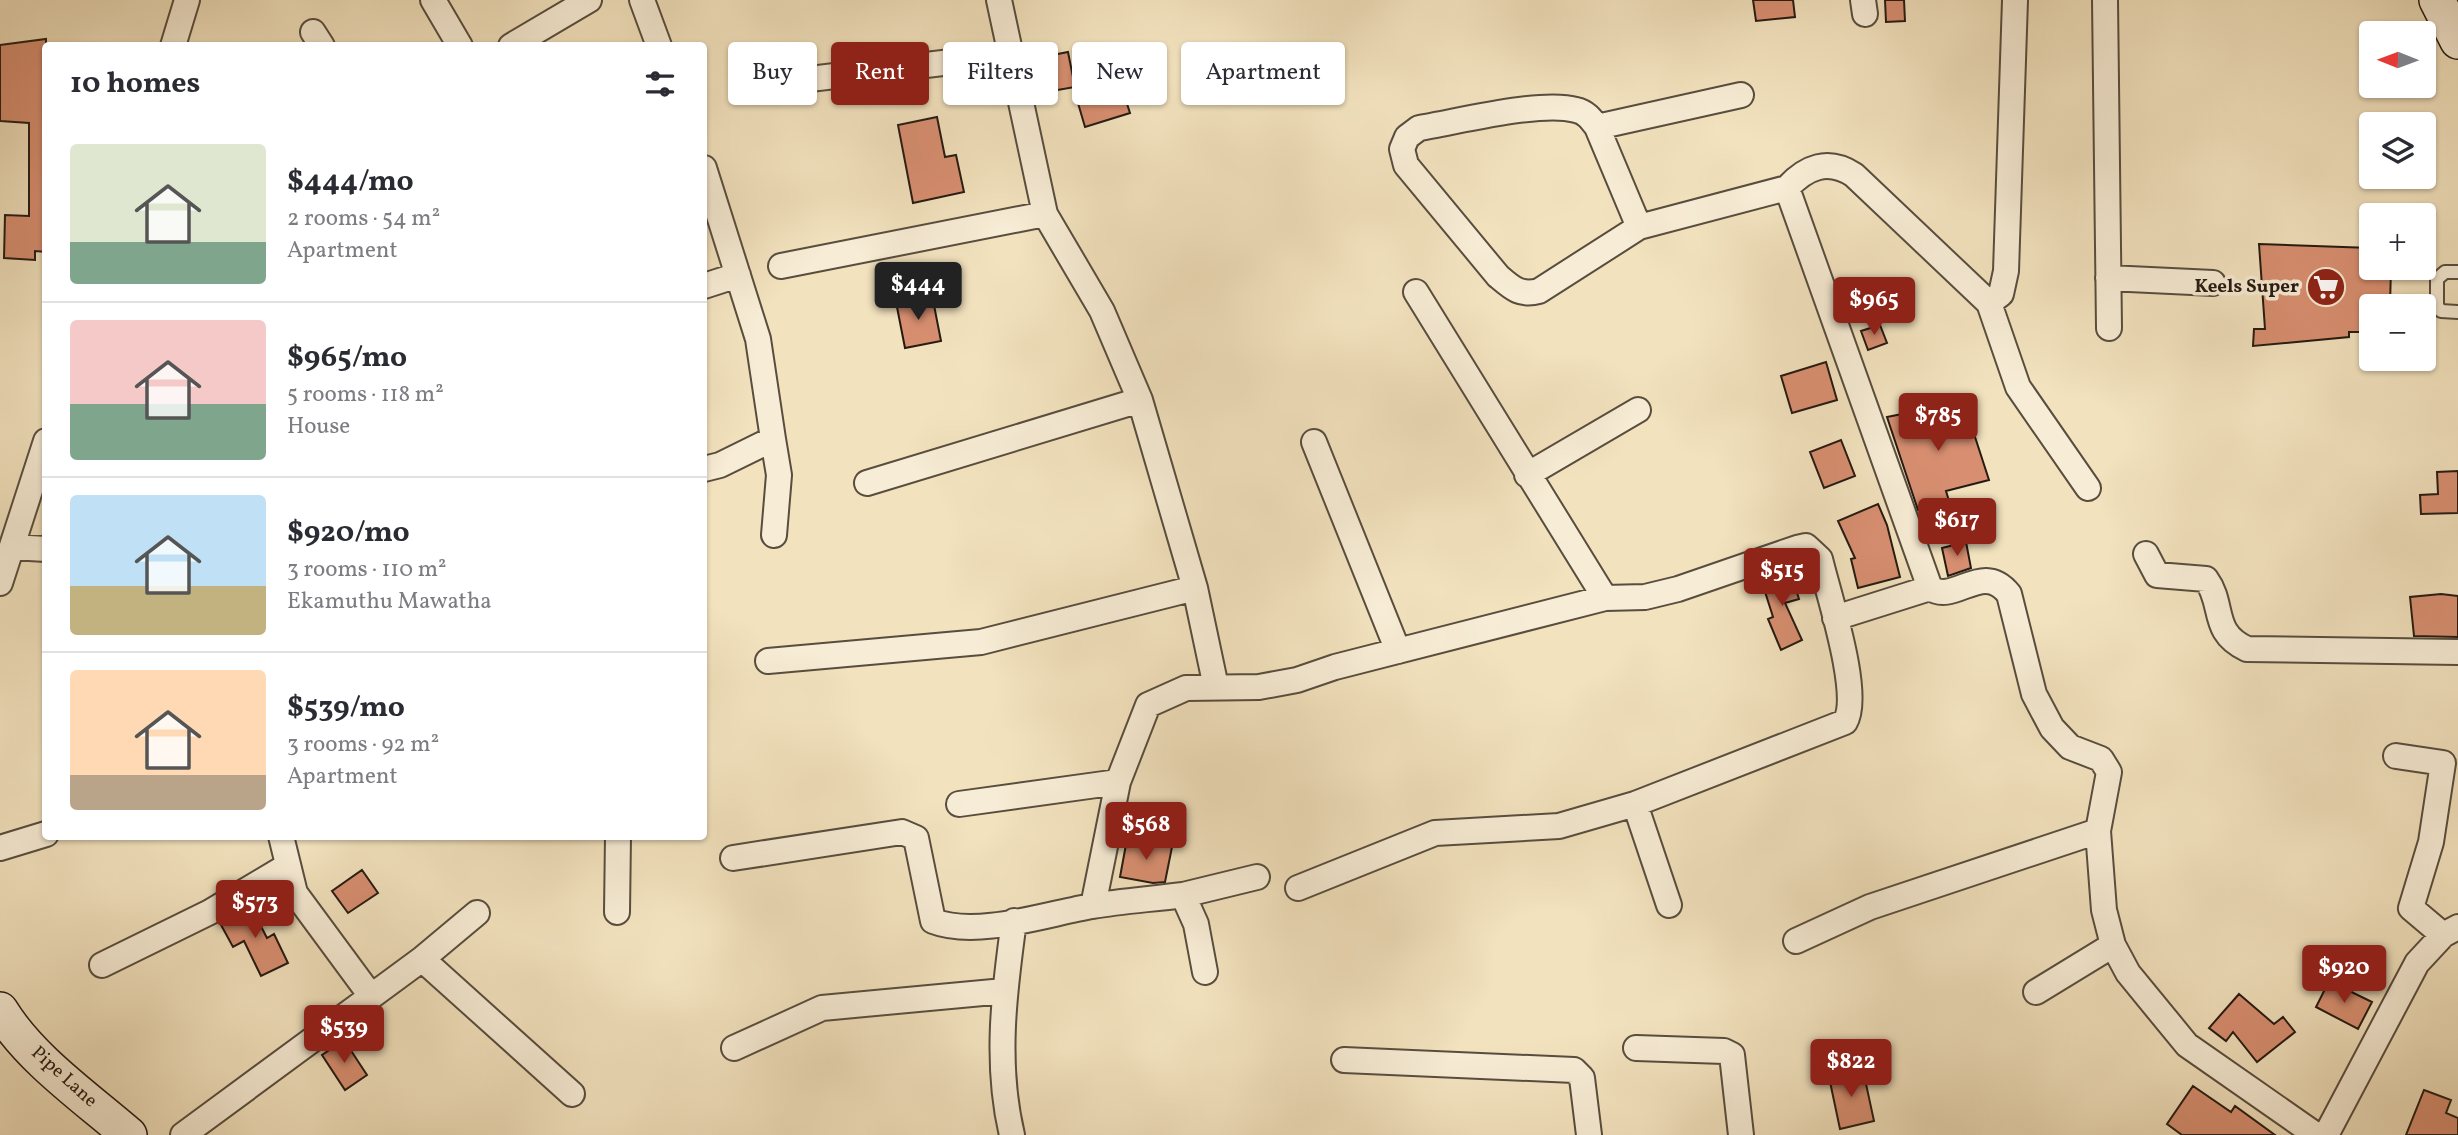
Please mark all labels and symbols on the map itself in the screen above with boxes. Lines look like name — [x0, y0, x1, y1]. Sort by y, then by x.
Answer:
north arrow — [2359, 21, 2436, 98]
pin: $444 — [877, 262, 959, 322]
supermarket icon: Keels Super — [2305, 266, 2347, 308]
place label: Keels Super — [2195, 274, 2299, 300]
pin: $965 — [1833, 278, 1915, 337]
pin: $785 — [1897, 393, 1979, 453]
pin: $617 — [1916, 498, 1998, 558]
pin: $515 — [1741, 548, 1823, 608]
pin: $568 — [1105, 802, 1187, 862]
pin: $573 — [214, 880, 296, 940]
pin: $920 — [2303, 946, 2385, 1005]
pin: $539 — [303, 1006, 385, 1065]
street label: Pipe Lane — [25, 1040, 103, 1114]
pin: $822 — [1810, 1040, 1892, 1099]

